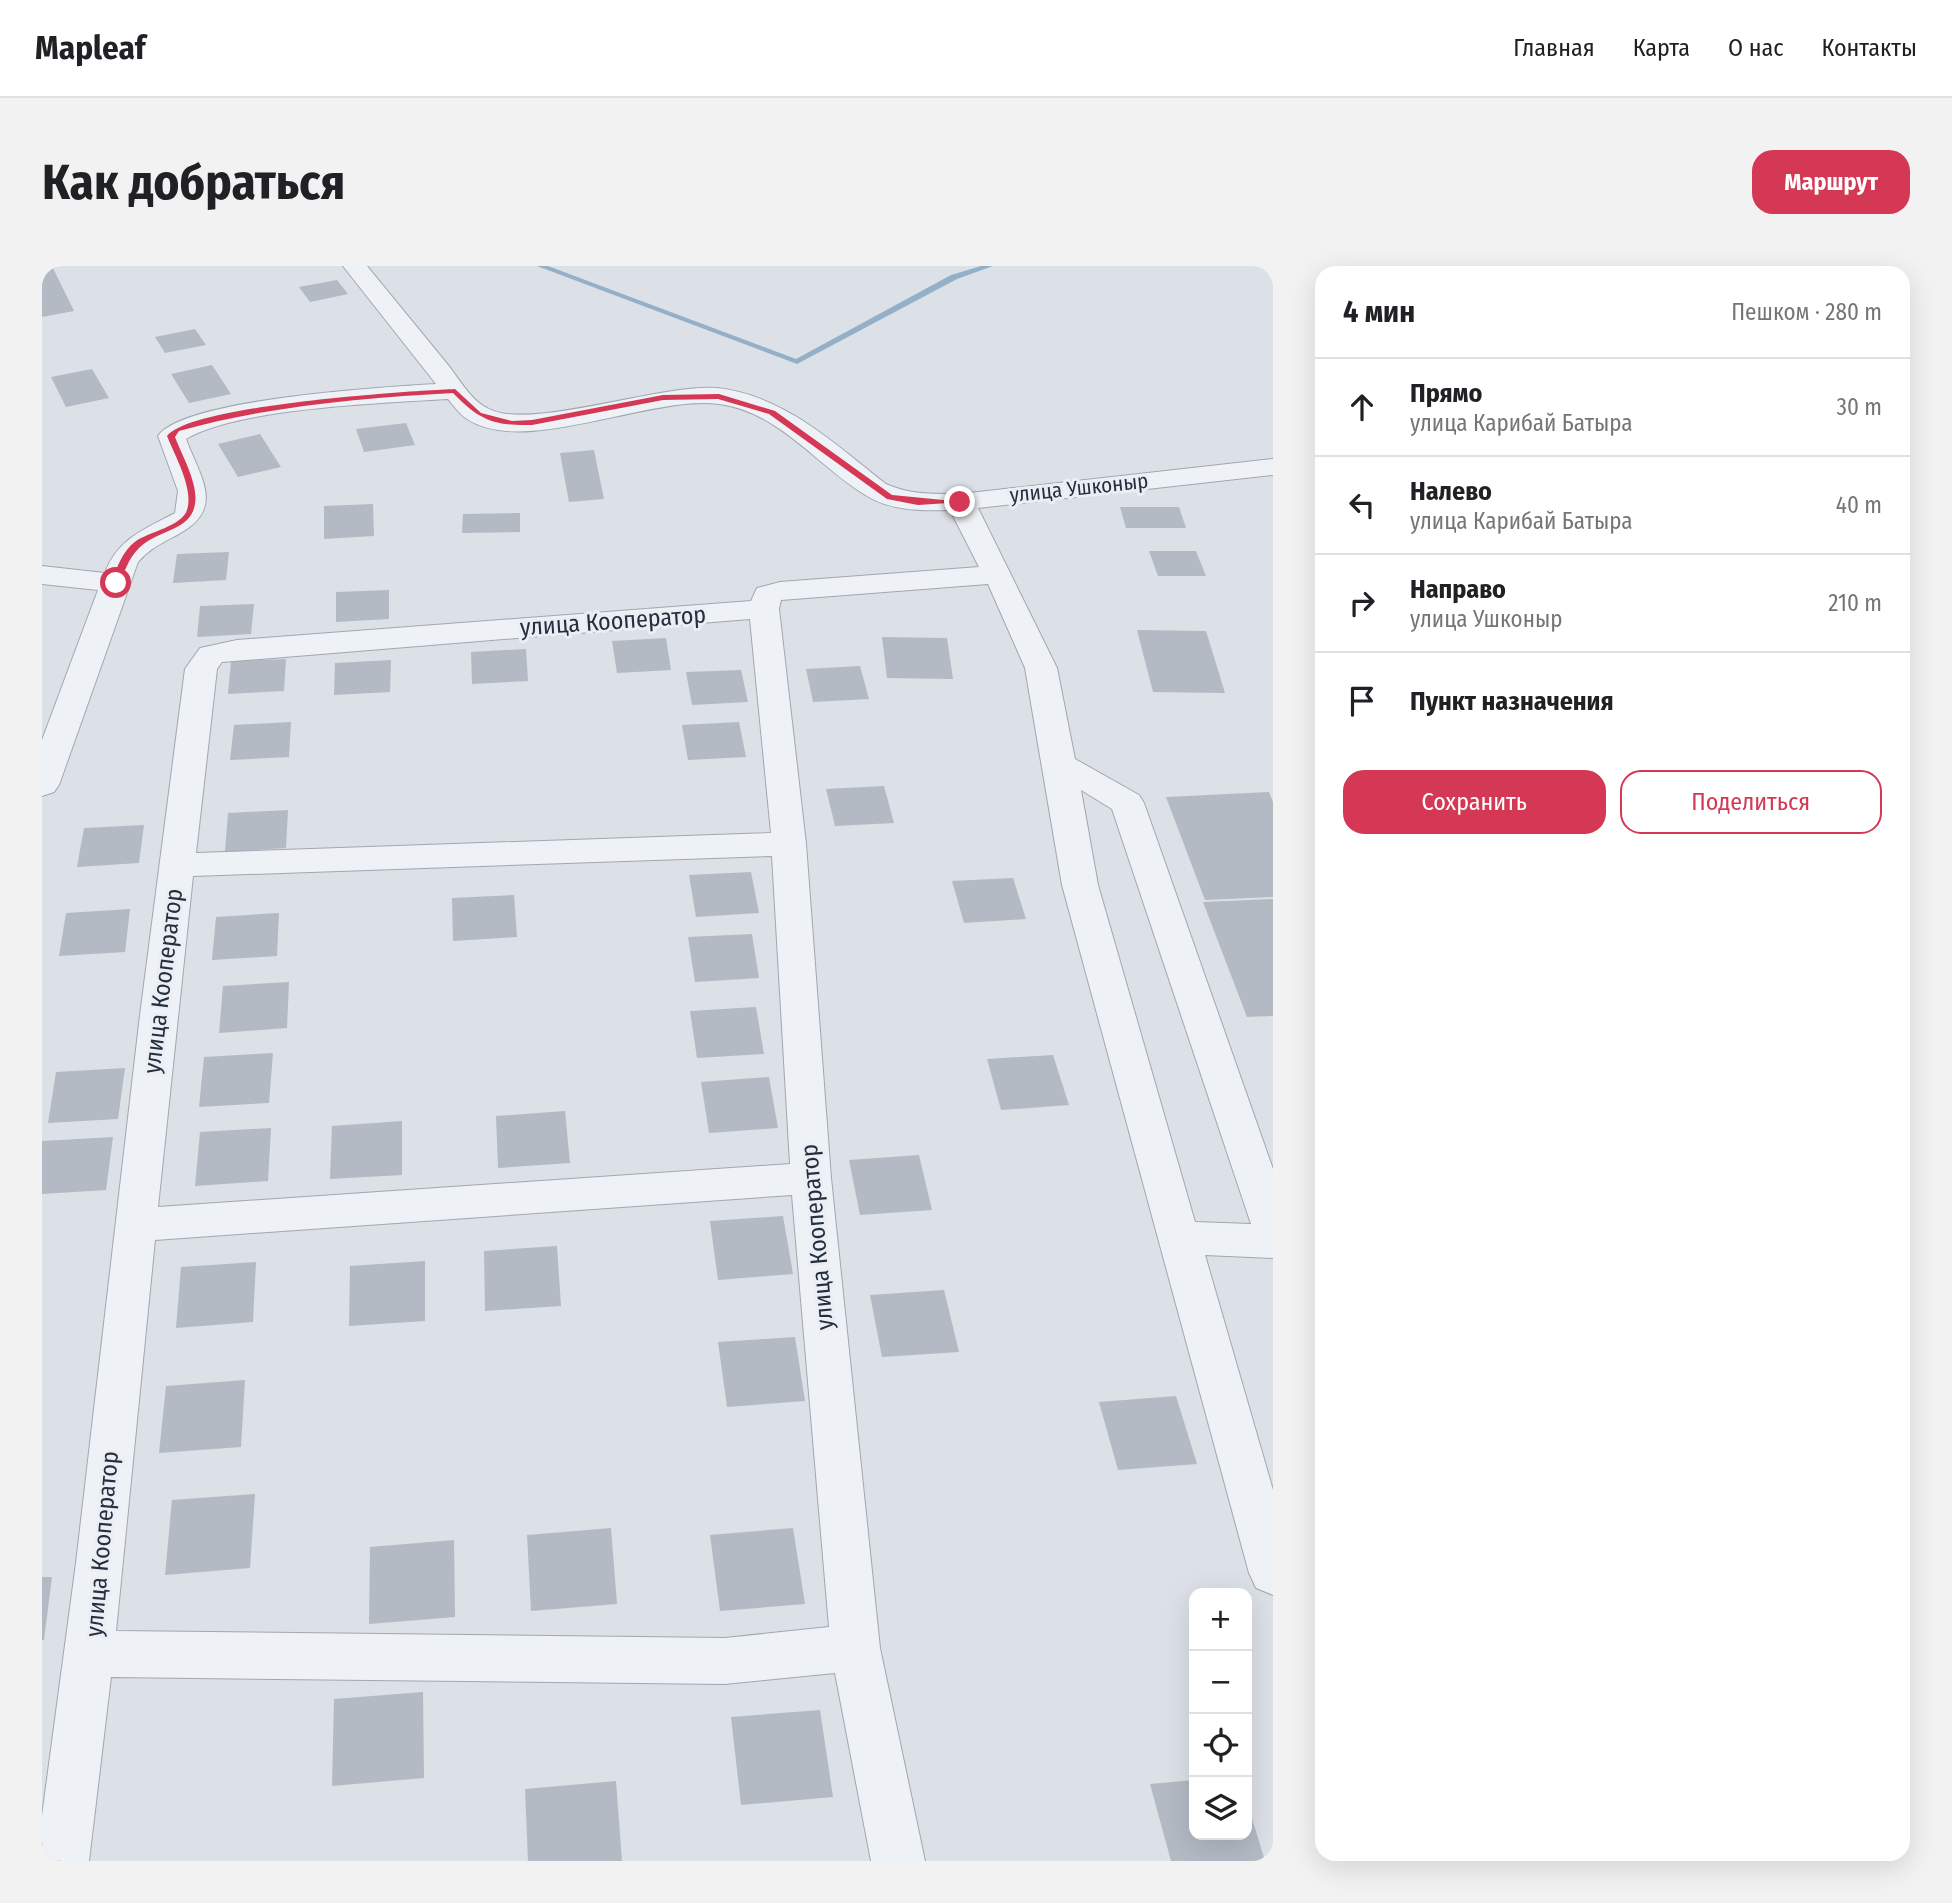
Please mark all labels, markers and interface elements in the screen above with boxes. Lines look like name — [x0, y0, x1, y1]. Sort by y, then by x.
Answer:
text: Mapleaf — [35, 28, 146, 68]
text: Главная — [1513, 34, 1595, 62]
text: Карта — [1633, 34, 1690, 62]
text: О нас — [1728, 34, 1783, 62]
text: Контакты — [1821, 34, 1917, 62]
button: Маршрут — [1752, 150, 1910, 214]
text: Как добраться — [42, 153, 345, 212]
text: 4 мин — [1343, 294, 1415, 330]
text: Пешком · 280 m — [1731, 298, 1882, 326]
text: Прямо — [1410, 378, 1482, 409]
icon: ahead — [1343, 388, 1381, 426]
text: 30 m — [1837, 393, 1882, 421]
text: улица Карибай Батыра — [1410, 409, 1633, 437]
street label: улица Ушконыр — [1008, 468, 1150, 508]
text: Налево — [1410, 476, 1492, 507]
route end — [944, 486, 975, 517]
icon: left — [1343, 486, 1381, 524]
text: 40 m — [1836, 491, 1882, 519]
text: улица Карибай Батыра — [1410, 507, 1633, 535]
route start — [100, 567, 131, 598]
text: Направо — [1410, 574, 1506, 605]
icon: right — [1343, 584, 1381, 622]
text: 210 m — [1828, 589, 1882, 617]
street label: улица Кооператор — [519, 601, 707, 641]
text: улица Ушконыр — [1410, 605, 1562, 633]
icon: arrive — [1343, 682, 1381, 720]
text: Пункт назначения — [1410, 686, 1614, 717]
button: Сохранить — [1343, 770, 1606, 834]
button: Поделиться — [1620, 770, 1882, 834]
street label: улица Кооператор — [138, 887, 188, 1075]
street label: улица Кооператор — [795, 1143, 839, 1331]
street label: улица Кооператор — [80, 1450, 124, 1638]
map controls — [1189, 1588, 1252, 1840]
button: + — [1189, 1588, 1252, 1651]
button: − — [1189, 1651, 1252, 1714]
button: locate — [1189, 1714, 1252, 1777]
button: layers — [1189, 1777, 1252, 1840]

